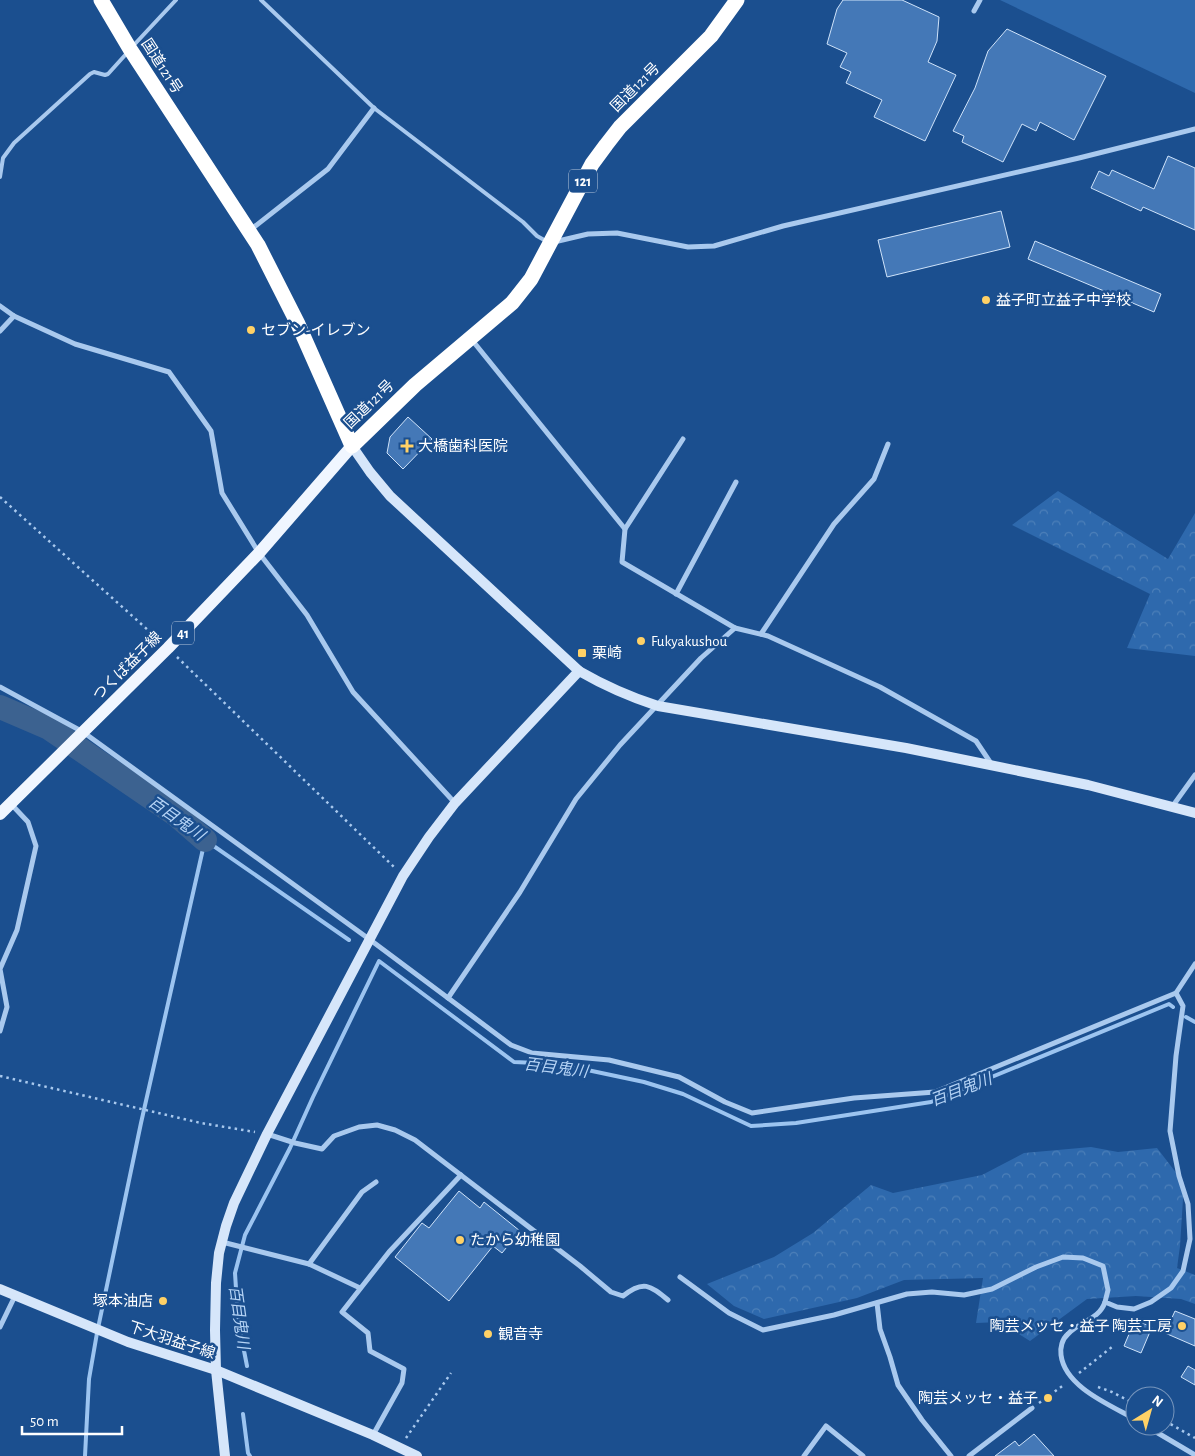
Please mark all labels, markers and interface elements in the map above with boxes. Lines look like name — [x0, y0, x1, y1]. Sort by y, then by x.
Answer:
street label: 国道121号 — [138, 36, 186, 96]
street label: 国道121号 — [607, 59, 663, 115]
road number: 121 — [569, 170, 597, 192]
place label: 益子町立益子中学校 — [996, 292, 1131, 308]
marker: 益子町立益子中学校 — [980, 294, 992, 306]
place label: セブン-イレブン — [261, 322, 371, 338]
marker: セブン-イレブン — [245, 324, 257, 336]
street label: 国道121号 — [341, 377, 397, 431]
place label: 大橋歯科医院 — [418, 438, 508, 454]
marker: 大橋歯科医院 — [400, 439, 414, 453]
road number: 41 — [172, 622, 194, 644]
street label: つくば益子線 — [90, 629, 164, 703]
place label: Fukyakushou — [651, 634, 728, 649]
marker: Fukyakushou — [635, 635, 647, 647]
place label: 栗崎 — [592, 645, 622, 661]
marker: 栗崎 — [576, 647, 588, 659]
water label: 百目鬼川 — [146, 793, 209, 845]
water label: 百目鬼川 — [523, 1055, 591, 1080]
water label: 百目鬼川 — [928, 1069, 996, 1109]
place label: たから幼稚園 — [470, 1232, 560, 1248]
marker: たから幼稚園 — [454, 1234, 466, 1246]
water label: 百目鬼川 — [227, 1284, 253, 1352]
place label: 塚本油店 — [93, 1293, 153, 1309]
marker: 塚本油店 — [157, 1295, 169, 1307]
street label: 下大羽益子線 — [127, 1318, 217, 1362]
place label: 陶芸メッセ・益子 陶芸工房 — [990, 1318, 1172, 1334]
marker: 陶芸メッセ・益子 陶芸工房 — [1176, 1320, 1188, 1332]
place label: 観音寺 — [498, 1326, 543, 1342]
marker: 観音寺 — [482, 1328, 494, 1340]
north arrow — [1125, 1386, 1175, 1436]
place label: 陶芸メッセ・益子 — [918, 1390, 1038, 1406]
marker: 陶芸メッセ・益子 — [1042, 1392, 1054, 1404]
text: N — [1149, 1393, 1165, 1410]
scale bar — [22, 1404, 122, 1436]
text: 50 m — [30, 1414, 59, 1429]

